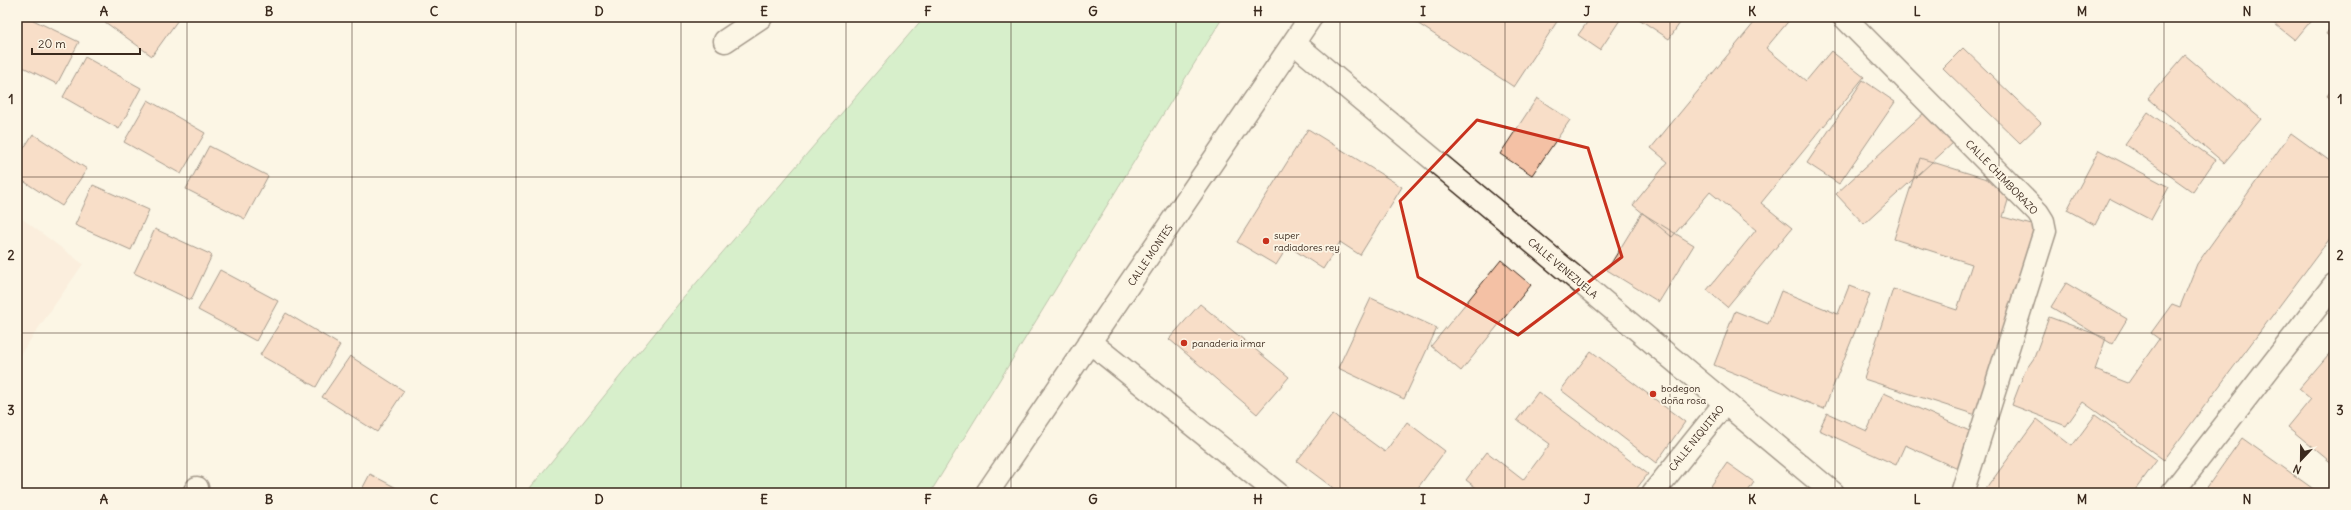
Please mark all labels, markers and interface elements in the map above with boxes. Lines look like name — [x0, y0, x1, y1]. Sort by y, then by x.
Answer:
text: A — [100, 3, 109, 20]
text: B — [265, 3, 274, 20]
text: C — [430, 3, 439, 20]
text: D — [594, 3, 604, 20]
text: E — [760, 3, 768, 20]
text: F — [924, 3, 932, 20]
text: G — [1088, 3, 1098, 20]
text: H — [1253, 3, 1263, 20]
text: I — [1420, 3, 1426, 20]
text: J — [1584, 3, 1591, 20]
text: K — [1748, 3, 1757, 20]
text: L — [1913, 3, 1921, 20]
text: M — [2077, 3, 2087, 20]
text: N — [2243, 3, 2251, 20]
scale bar — [32, 30, 140, 56]
text: 20 m — [38, 36, 66, 51]
text: 1 — [8, 91, 14, 108]
text: 1 — [2337, 91, 2343, 108]
street label: CALLE CHIMBORAZO — [1963, 137, 2041, 218]
street label: CALLE MONTES — [1125, 222, 1176, 289]
place label: super radiadores rey — [1274, 229, 1340, 254]
street label: CALLE VENEZUELA — [1525, 235, 1601, 302]
marker: super radiadores rey — [1261, 236, 1271, 246]
text: 2 — [7, 247, 15, 264]
text: 2 — [2336, 247, 2344, 264]
place label: panadería irmar — [1192, 337, 1265, 350]
marker: panadería irmar — [1179, 338, 1189, 348]
place label: bodegon doña rosa — [1661, 382, 1707, 407]
marker: bodegon doña rosa — [1648, 389, 1658, 399]
text: 3 — [7, 402, 15, 419]
text: 3 — [2336, 402, 2344, 419]
street label: CALLE NIQUITAO — [1666, 403, 1727, 474]
north arrow — [2281, 440, 2321, 480]
text: N — [2291, 461, 2303, 477]
text: A — [100, 491, 109, 508]
text: B — [265, 491, 274, 508]
text: C — [430, 491, 439, 508]
text: D — [594, 491, 604, 508]
text: E — [760, 491, 768, 508]
text: F — [924, 491, 932, 508]
text: G — [1088, 491, 1098, 508]
text: H — [1253, 491, 1263, 508]
text: I — [1420, 491, 1426, 508]
text: J — [1584, 491, 1591, 508]
text: K — [1748, 491, 1757, 508]
text: L — [1913, 491, 1921, 508]
text: M — [2077, 491, 2087, 508]
text: N — [2243, 491, 2251, 508]

